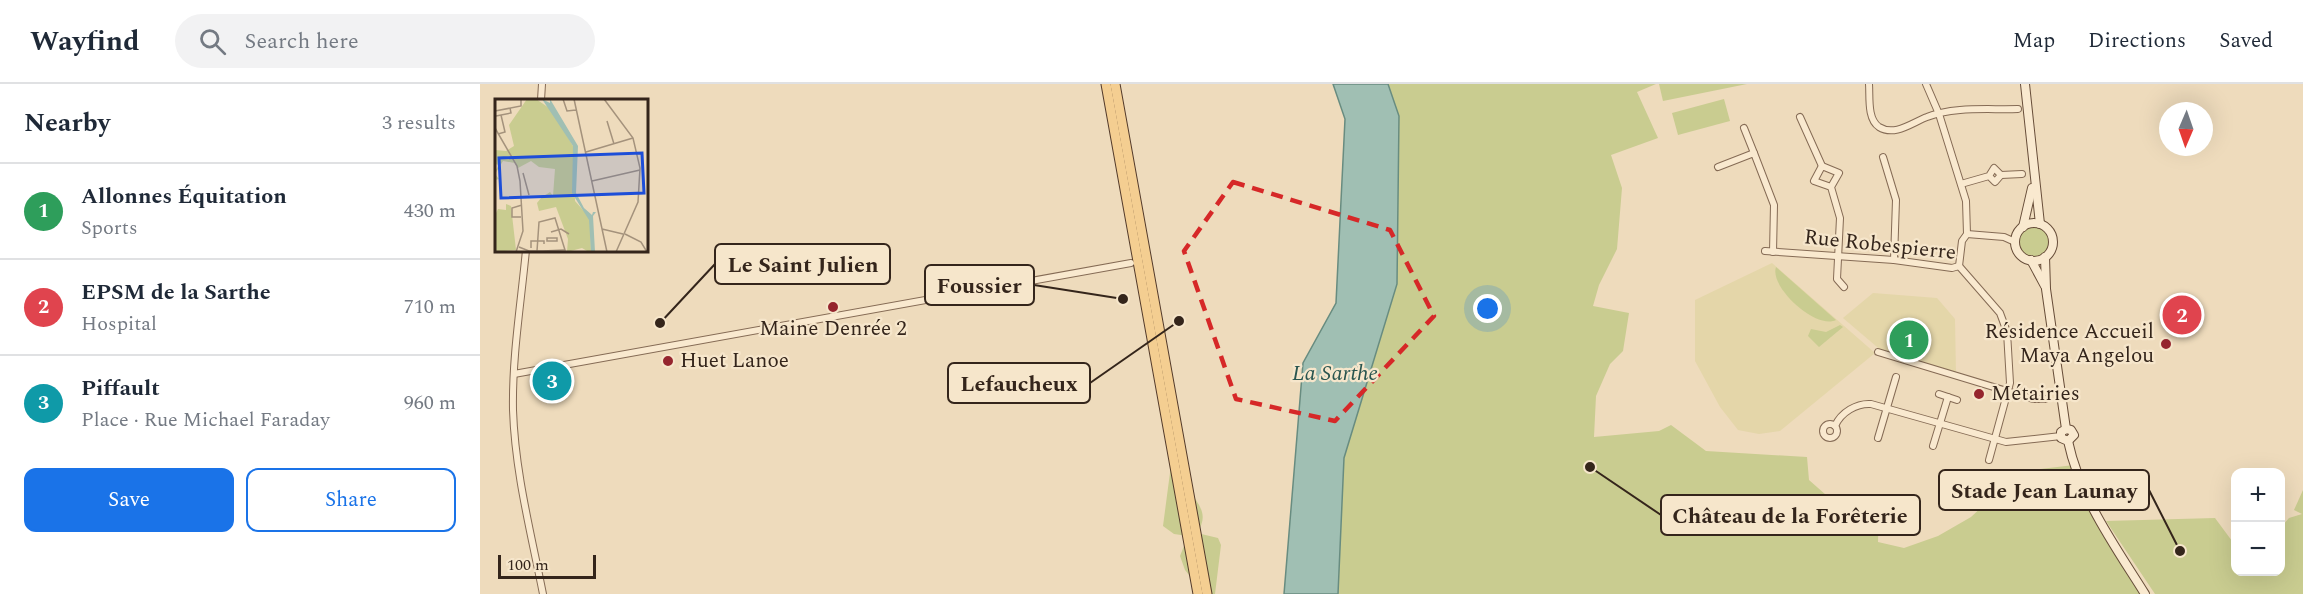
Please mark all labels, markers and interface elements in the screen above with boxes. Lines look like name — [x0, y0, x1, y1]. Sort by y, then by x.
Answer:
search box — [175, 14, 595, 68]
text: Wayfind — [30, 20, 139, 63]
icon: search — [196, 25, 229, 58]
text: Search here — [244, 25, 359, 58]
text: Map — [2013, 25, 2055, 57]
text: Directions — [2088, 25, 2186, 57]
text: Saved — [2219, 25, 2273, 57]
inset map — [495, 99, 648, 252]
north arrow — [2159, 102, 2213, 156]
text: Nearby — [24, 103, 110, 143]
text: 3 results — [382, 108, 456, 138]
text: Allonnes Équitation — [81, 180, 287, 213]
text: 1 — [38, 196, 49, 226]
text: 430 m — [404, 196, 456, 226]
text: Sports — [81, 213, 138, 243]
street label: Rue Robespierre — [1802, 221, 1958, 269]
callout: Le Saint Julien — [715, 244, 890, 284]
text: Le Saint Julien — [728, 249, 879, 282]
callout: Foussier — [925, 265, 1034, 305]
text: Foussier — [936, 270, 1022, 303]
text: EPSM de la Sarthe — [81, 276, 271, 309]
text: 2 — [38, 292, 49, 322]
text: 710 m — [404, 292, 456, 322]
pin: 2 — [2162, 292, 2202, 338]
your location — [1473, 294, 1502, 323]
marker: Maine Denrée 2 — [826, 300, 840, 314]
text: Hospital — [81, 309, 157, 339]
place label: Maine Denrée 2 — [759, 313, 907, 345]
place label: Résidence Accueil Maya Angelou — [1985, 316, 2154, 372]
pin: 1 — [1890, 318, 1928, 362]
marker: Résidence Accueil Maya Angelou — [2159, 337, 2173, 351]
place label: Huet Lanoe — [680, 345, 789, 377]
marker: Huet Lanoe — [661, 354, 675, 368]
water label: La Sarthe — [1292, 357, 1378, 390]
pin: 3 — [532, 358, 572, 404]
callout: Lefaucheux — [948, 363, 1090, 403]
text: Lefaucheux — [960, 368, 1078, 401]
text: Piffault — [81, 372, 160, 405]
place label: Métairies — [1991, 378, 2080, 410]
marker: Métairies — [1972, 387, 1986, 401]
text: 3 — [38, 388, 49, 418]
text: 960 m — [404, 388, 456, 418]
text: Place · Rue Michael Faraday — [81, 405, 330, 435]
button: Save — [24, 468, 234, 532]
button: Share — [246, 468, 456, 532]
map controls — [2231, 468, 2285, 576]
button: + — [2231, 468, 2285, 522]
callout: Stade Jean Launay — [1939, 470, 2149, 510]
text: Stade Jean Launay — [1951, 475, 2139, 508]
callout: Château de la Forêterie — [1661, 495, 1920, 535]
text: Château de la Forêterie — [1672, 500, 1908, 533]
button: − — [2231, 522, 2285, 576]
scale bar — [498, 552, 596, 580]
text: 100 m — [507, 553, 549, 577]

